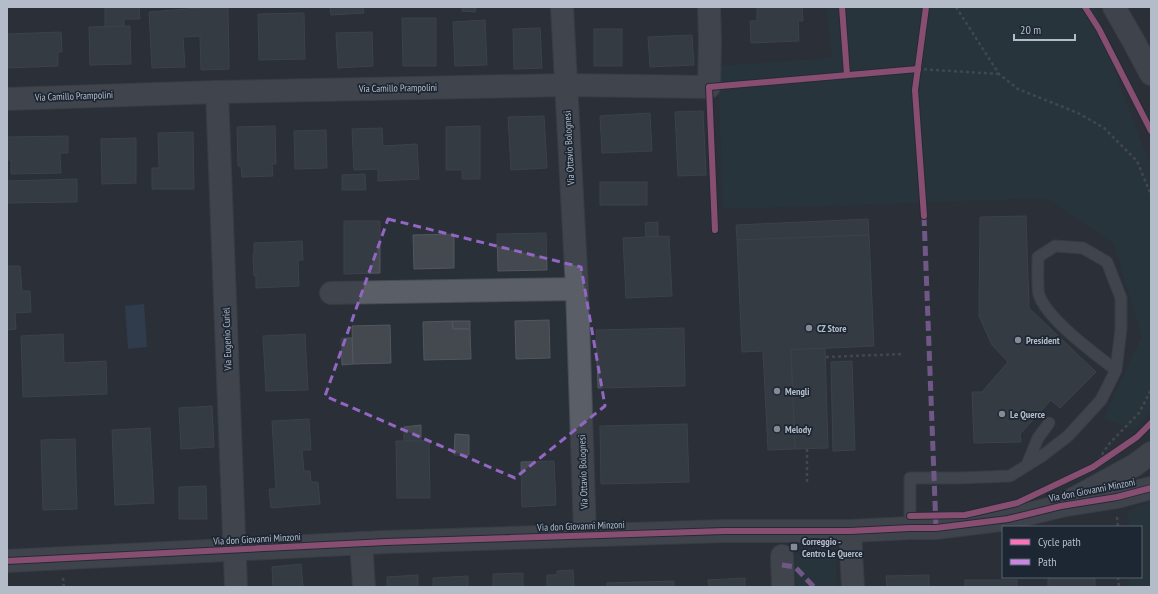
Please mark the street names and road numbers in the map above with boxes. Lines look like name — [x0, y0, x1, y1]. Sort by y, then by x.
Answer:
street label: Via Camillo Prampolini — [358, 81, 437, 95]
street label: Via Camillo Prampolini — [34, 88, 113, 104]
street label: Via Ottavio Bolognesi — [561, 110, 577, 187]
street label: Via Eugenio Curiel — [219, 307, 235, 372]
street label: Via Ottavio Bolognesi — [575, 435, 591, 510]
street label: Via don Giovanni Minzoni — [1047, 475, 1136, 505]
street label: Via don Giovanni Minzoni — [536, 518, 625, 534]
street label: Via don Giovanni Minzoni — [212, 530, 301, 548]

